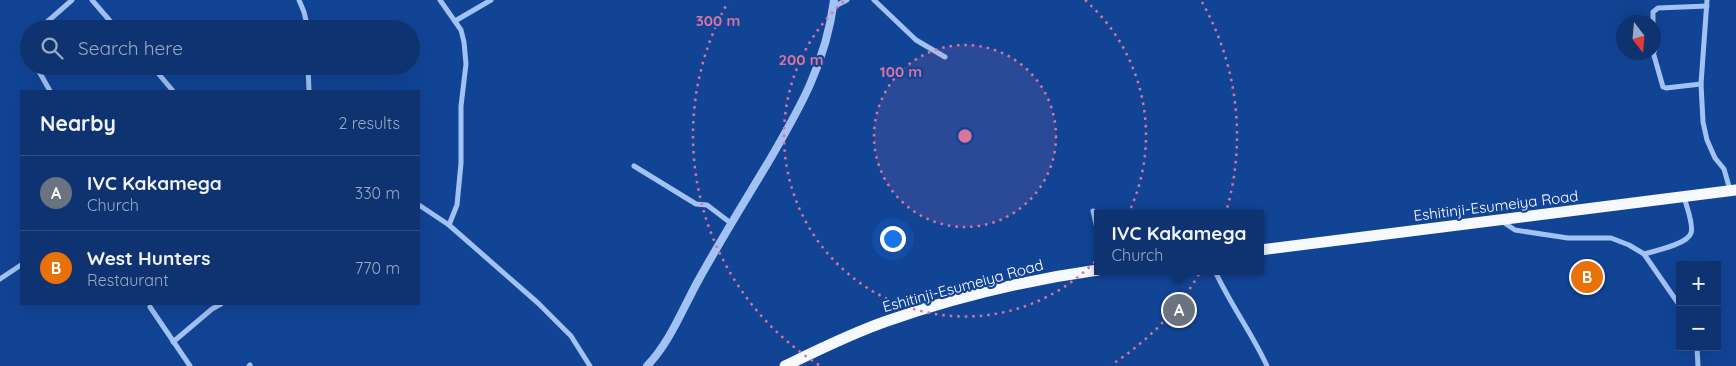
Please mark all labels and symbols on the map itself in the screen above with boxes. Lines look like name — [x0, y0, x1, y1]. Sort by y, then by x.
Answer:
text: 300 m — [696, 11, 740, 30]
north arrow — [1616, 15, 1661, 60]
text: 200 m — [779, 50, 824, 69]
text: 100 m — [880, 62, 922, 81]
centre of rings — [956, 127, 974, 145]
street label: Eshitinji-Esumeiya Road — [1413, 186, 1579, 225]
your location — [880, 226, 906, 252]
street label: Eshitinji-Esumeiya Road — [880, 255, 1045, 316]
pin: B — [1571, 258, 1603, 296]
pin: A — [1163, 291, 1195, 329]

